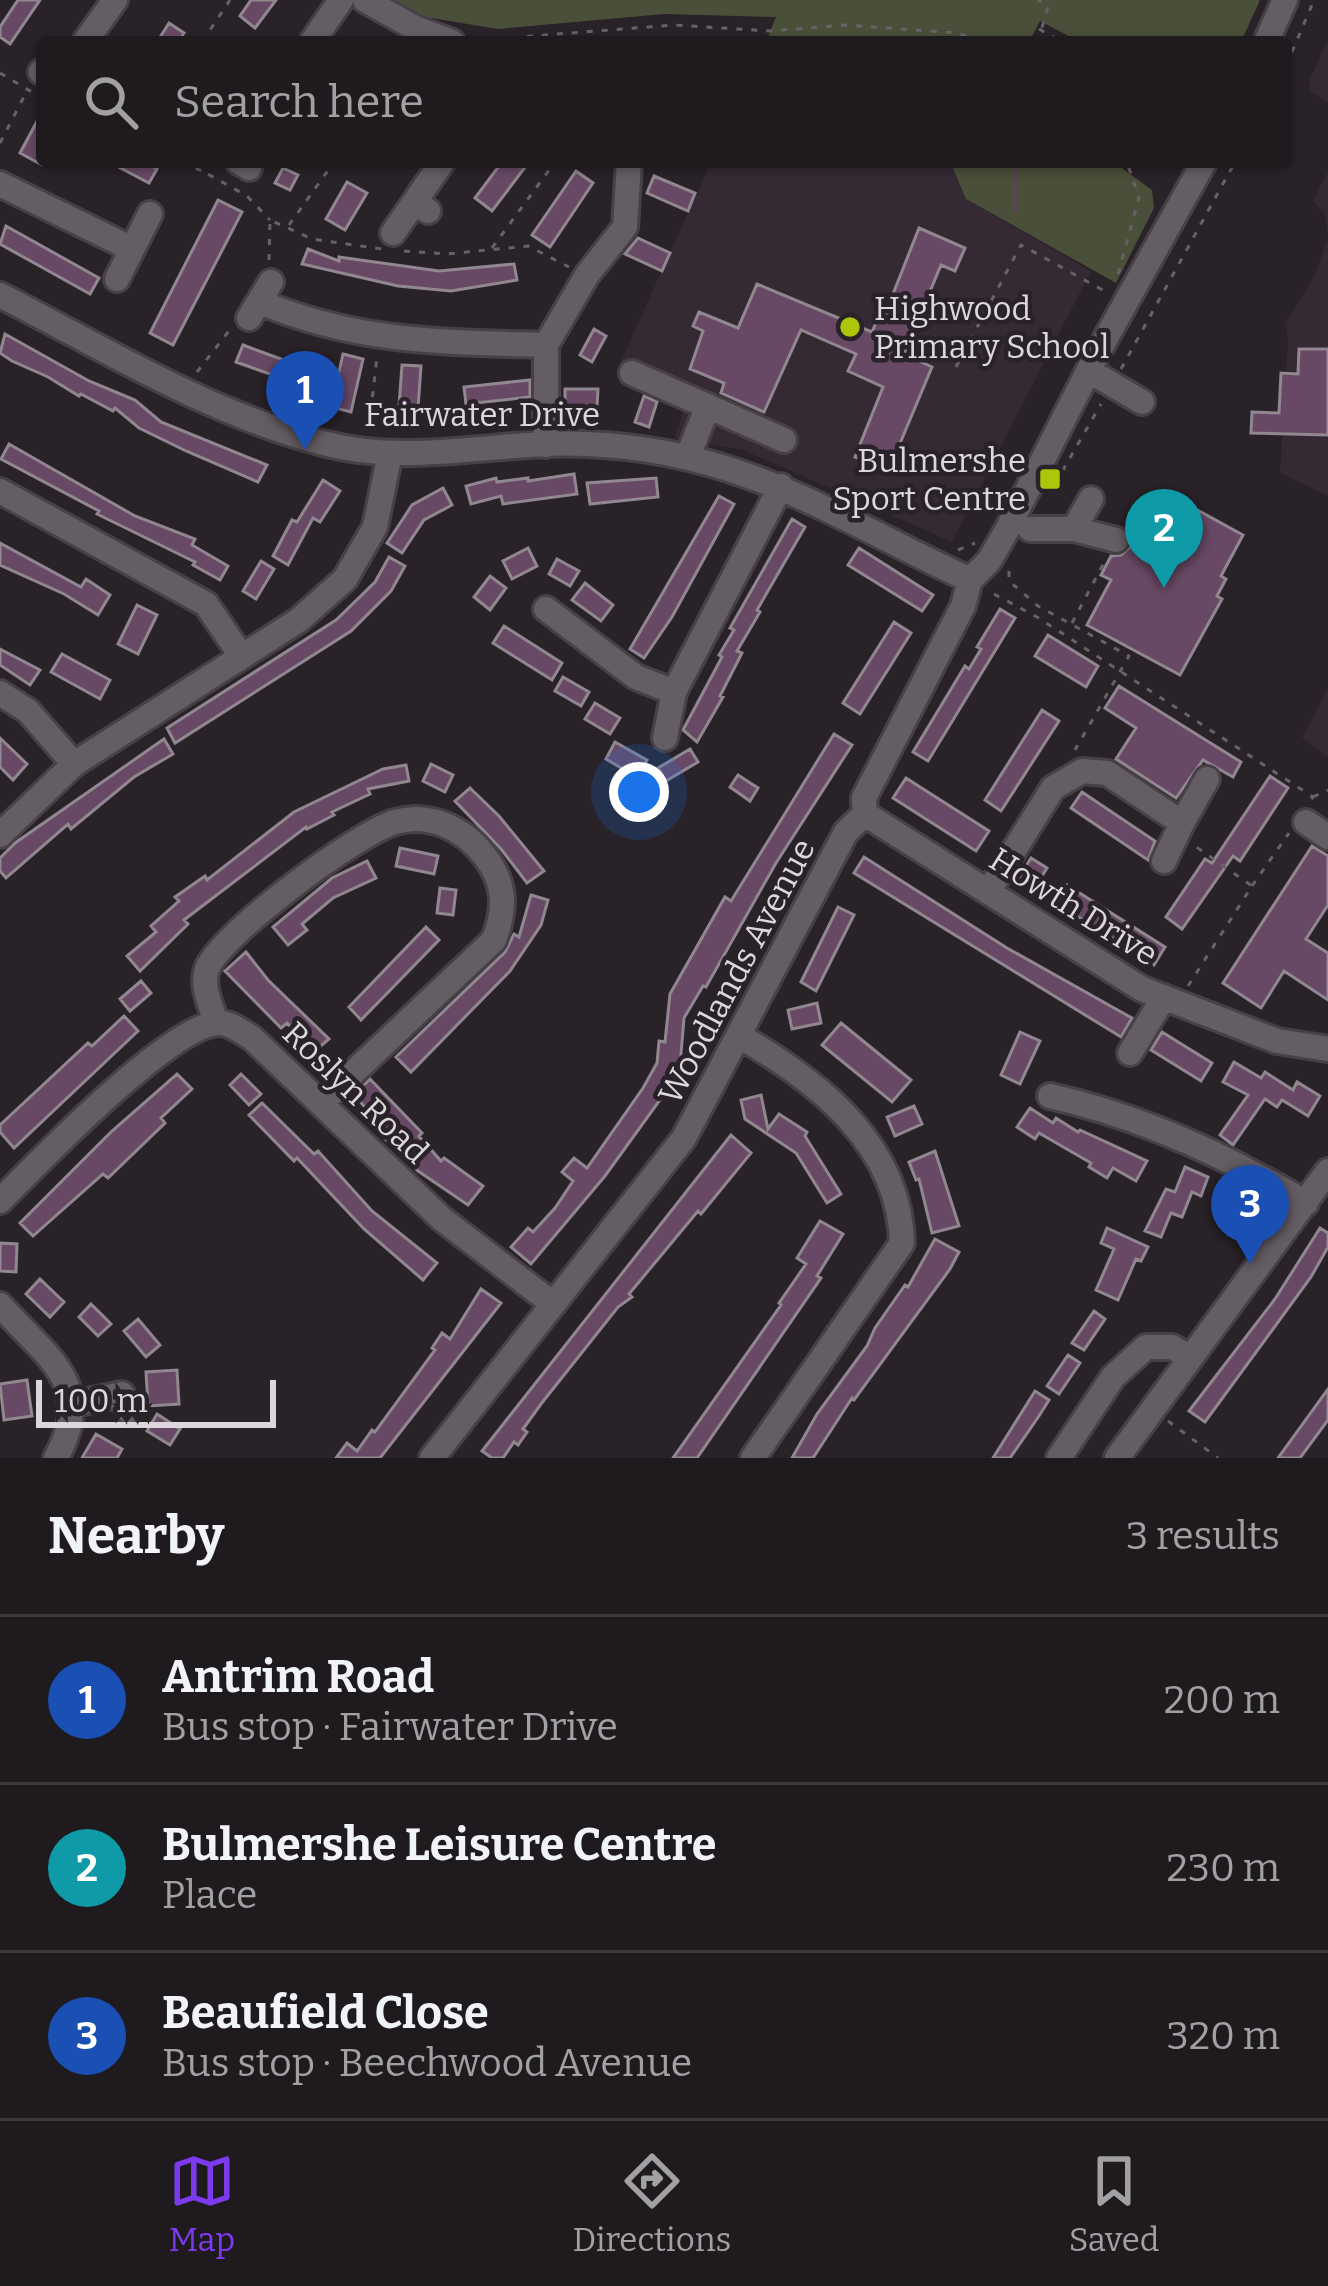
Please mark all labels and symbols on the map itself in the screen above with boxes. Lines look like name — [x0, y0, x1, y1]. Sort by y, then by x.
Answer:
place label: Highwood Primary School — [874, 289, 1110, 367]
marker: Highwood Primary School — [837, 314, 863, 340]
pin: 1 — [266, 351, 344, 450]
street label: Fairwater Drive — [364, 395, 600, 435]
place label: Bulmershe Sport Centre — [832, 441, 1026, 519]
marker: Bulmershe Sport Centre — [1037, 466, 1063, 492]
pin: 2 — [1125, 489, 1203, 588]
your location — [609, 762, 669, 822]
street label: Woodlands Avenue — [650, 832, 824, 1111]
street label: Howth Drive — [982, 839, 1165, 974]
street label: Roslyn Road — [274, 1013, 436, 1172]
pin: 3 — [1211, 1165, 1289, 1264]
scale bar — [36, 1374, 276, 1427]

